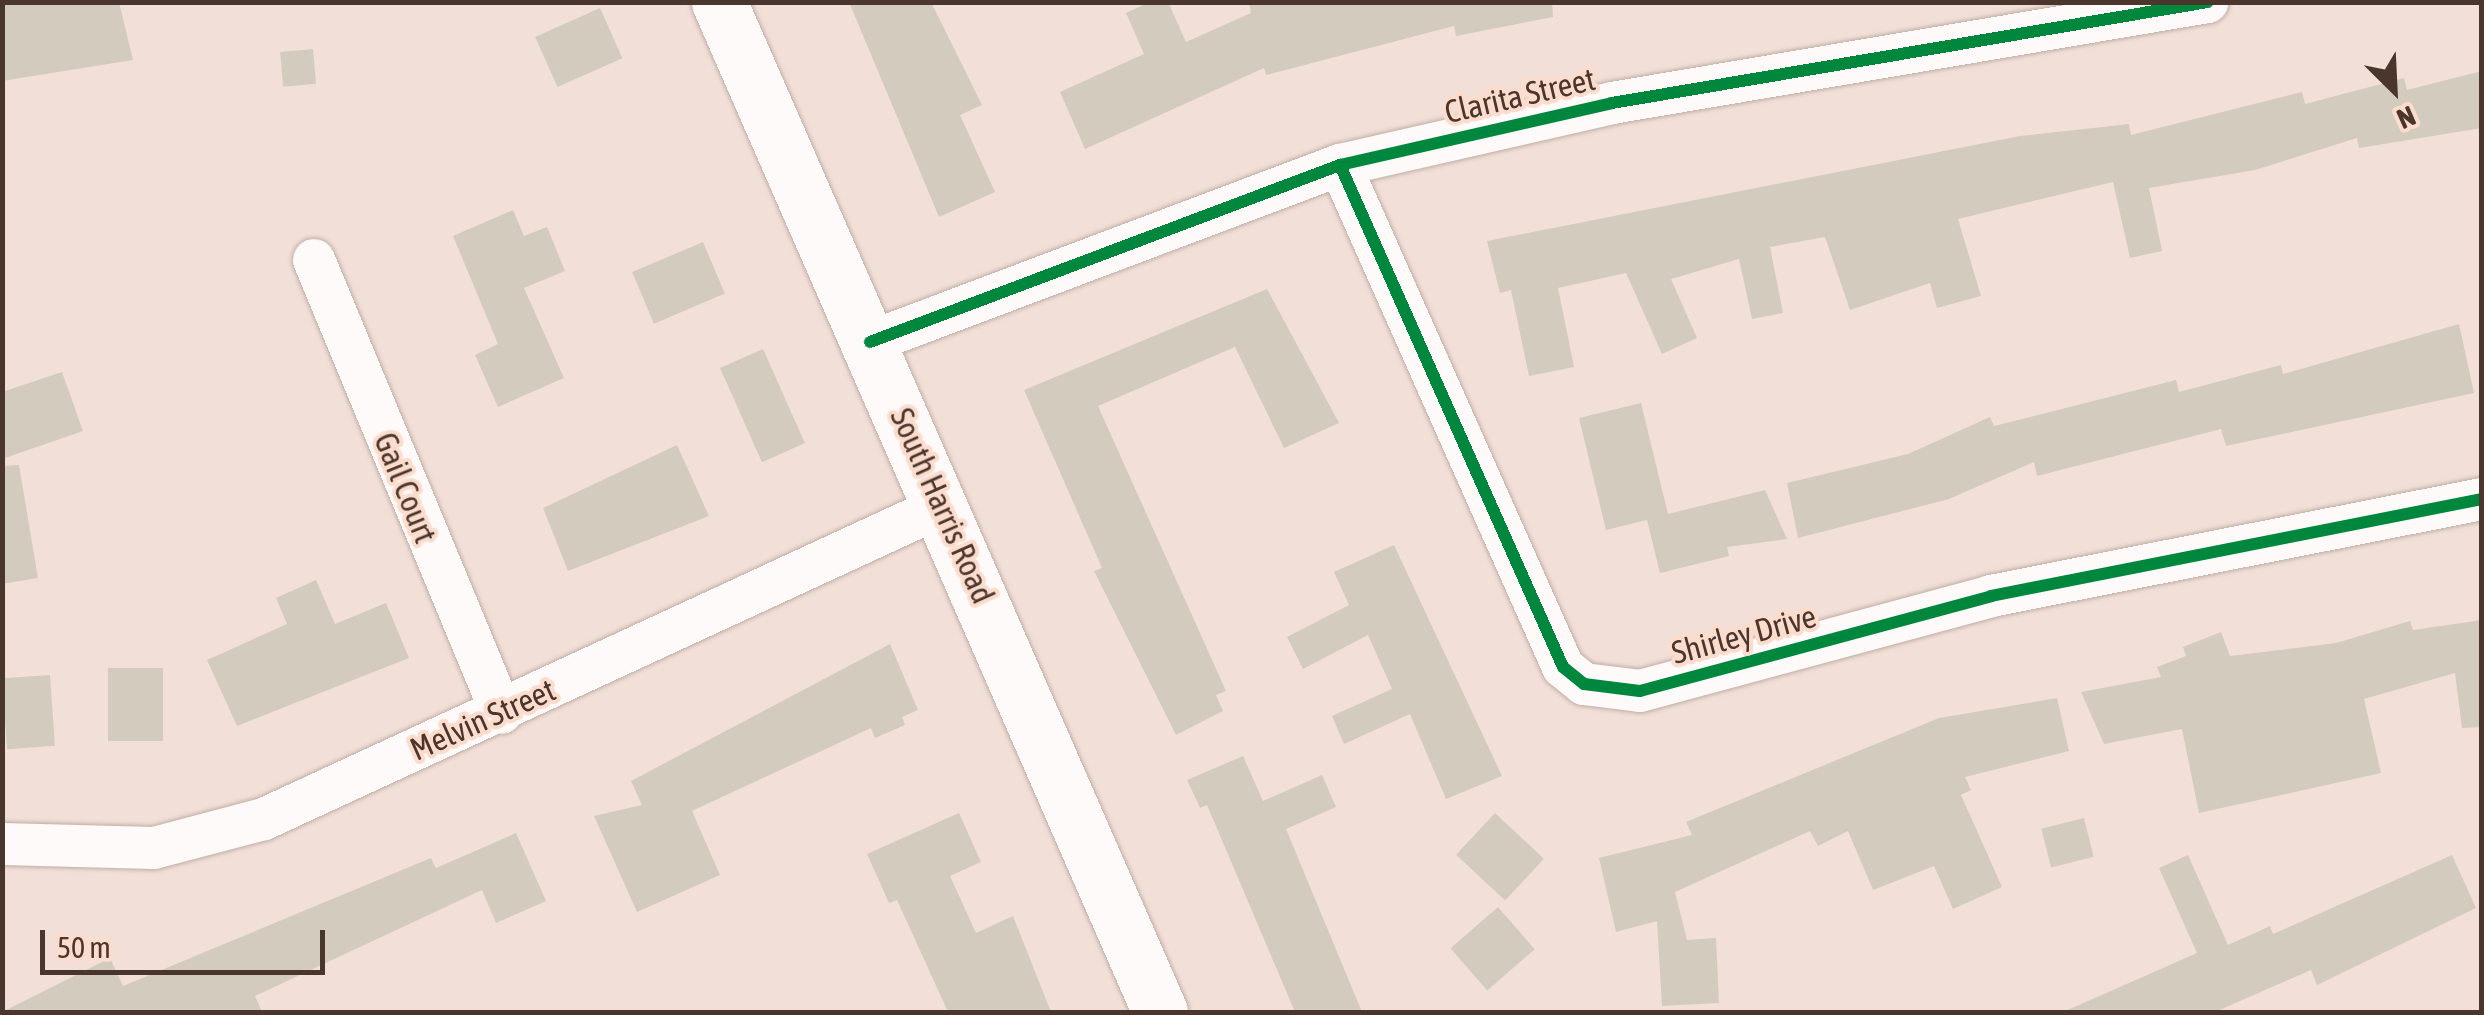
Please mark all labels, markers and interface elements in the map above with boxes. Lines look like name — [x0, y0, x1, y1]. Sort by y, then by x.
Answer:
north arrow — [2344, 40, 2444, 140]
street label: Clarita Street — [1441, 60, 1599, 132]
text: N — [2392, 99, 2420, 135]
street label: South Harris Road — [882, 402, 1002, 610]
street label: Gail Court — [366, 427, 444, 549]
street label: Shirley Drive — [1668, 597, 1820, 673]
street label: Melvin Street — [404, 671, 562, 769]
scale bar — [45, 910, 330, 972]
text: 50 m — [57, 930, 111, 964]

